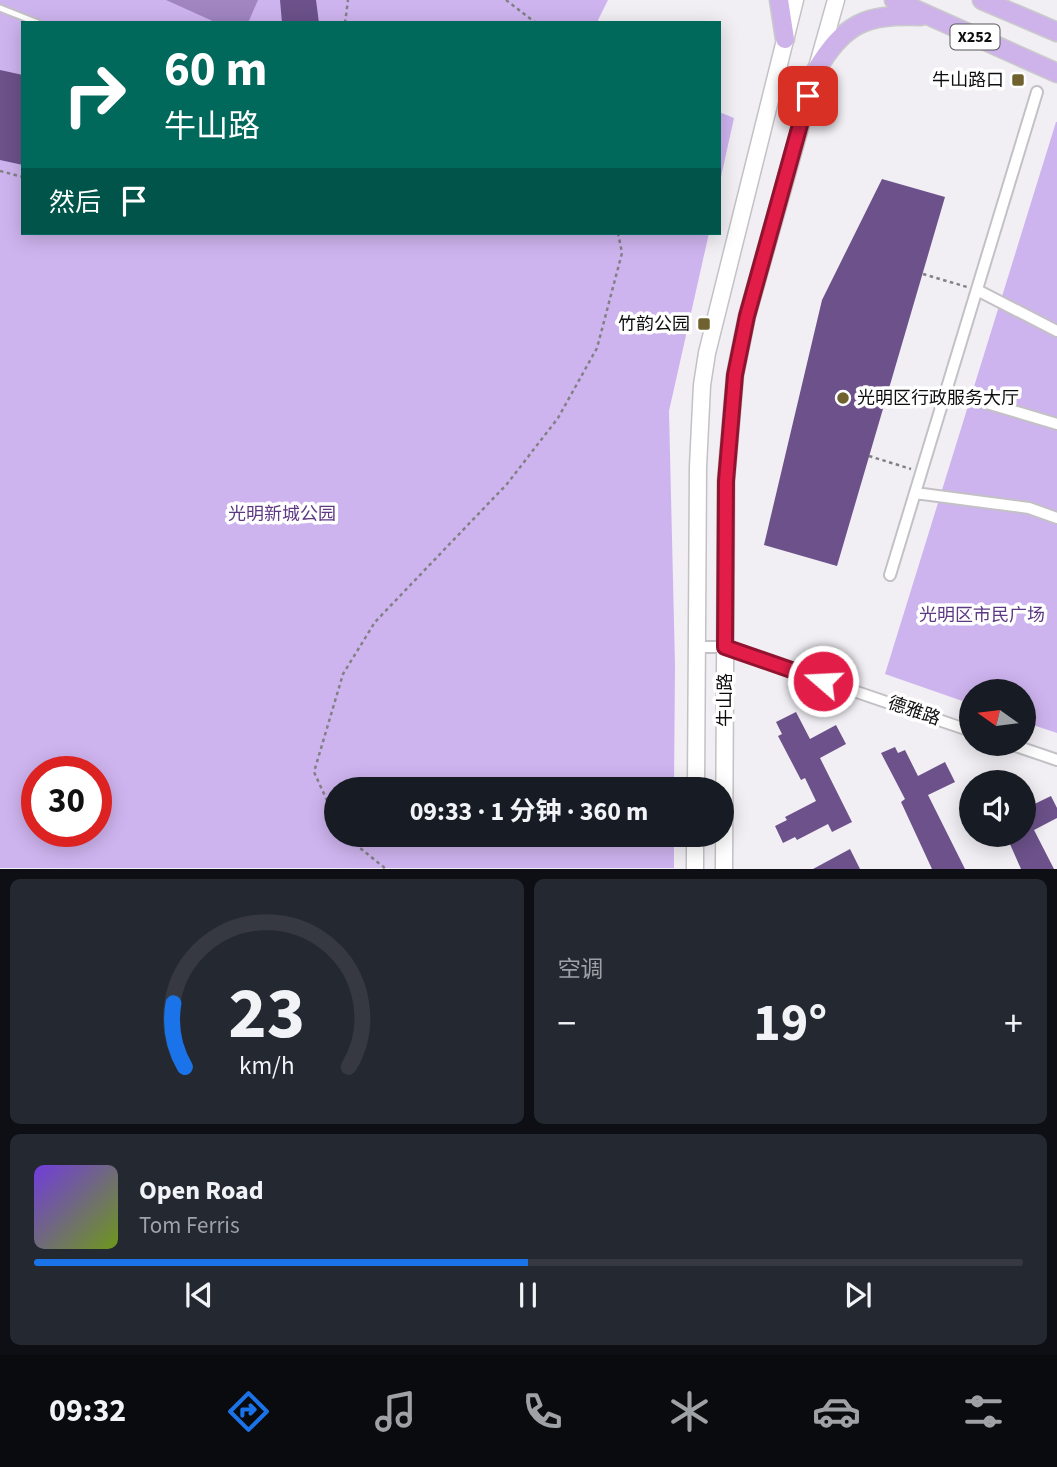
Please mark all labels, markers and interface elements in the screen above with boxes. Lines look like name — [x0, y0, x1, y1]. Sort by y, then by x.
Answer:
road number: X252 — [950, 24, 1000, 50]
text: 60 m — [164, 35, 268, 105]
icon: right — [49, 49, 140, 140]
pin — [778, 66, 838, 126]
place label: 牛山路口 — [932, 68, 1004, 93]
marker: 牛山路口 — [1010, 72, 1026, 88]
icon: arrive — [789, 77, 827, 115]
text: 牛山路 — [164, 104, 260, 150]
icon: arrive — [115, 182, 153, 220]
text: 然后 — [49, 184, 101, 221]
place label: 竹韵公园 — [618, 312, 690, 337]
marker: 竹韵公园 — [696, 316, 712, 332]
place label: 光明区行政服务大厅 — [857, 386, 1019, 411]
marker: 光明区行政服务大厅 — [835, 390, 851, 406]
park label: 光明新城公园 — [228, 502, 336, 527]
park label: 光明区市民广场 — [919, 603, 1045, 628]
position arrow — [786, 644, 860, 718]
street label: 牛山路 — [713, 673, 738, 727]
north arrow — [959, 679, 1036, 756]
map controls — [959, 679, 1036, 847]
street label: 德雅路 — [884, 690, 944, 732]
speed limit sign: 30 — [21, 756, 112, 847]
button: sound — [959, 770, 1036, 847]
text: 09:33 · 1 分钟 · 360 m — [410, 793, 648, 830]
text: 空调 — [558, 953, 604, 986]
text: 23 — [228, 963, 305, 1067]
text: 19° — [753, 987, 827, 1061]
text: − — [558, 997, 576, 1051]
text: + — [1004, 997, 1023, 1051]
text: km/h — [239, 1048, 295, 1084]
text: Open Road — [139, 1172, 264, 1209]
text: Tom Ferris — [139, 1209, 240, 1242]
icon: previous — [180, 1276, 218, 1314]
icon: pause — [509, 1276, 547, 1314]
icon: next — [839, 1276, 877, 1314]
icon: directions — [224, 1387, 273, 1436]
icon: music — [371, 1387, 420, 1436]
icon: phone — [518, 1387, 567, 1436]
icon: climate — [665, 1387, 714, 1436]
icon: car — [812, 1387, 861, 1436]
icon: filters — [959, 1387, 1008, 1436]
text: 09:32 — [49, 1388, 126, 1434]

